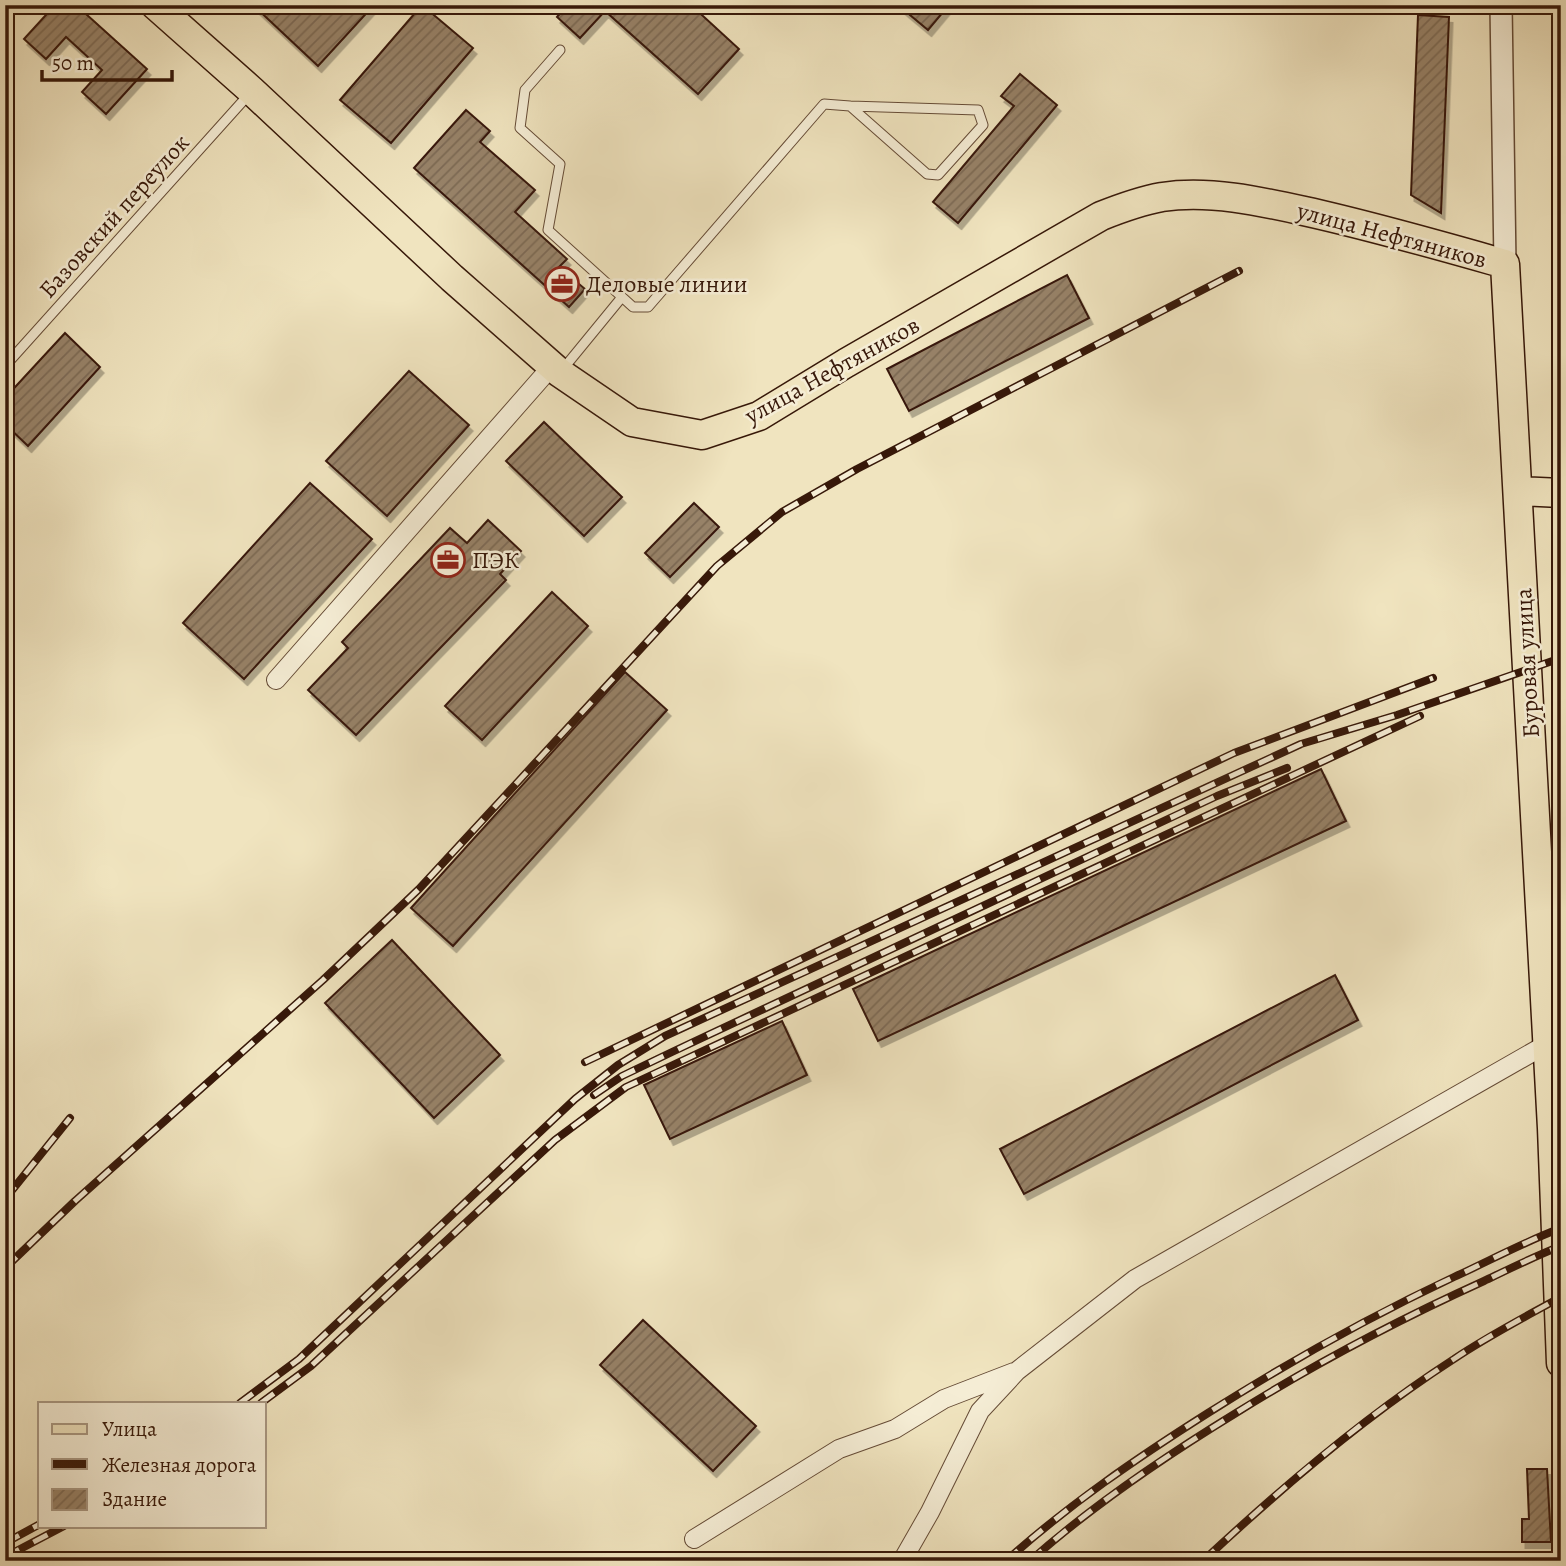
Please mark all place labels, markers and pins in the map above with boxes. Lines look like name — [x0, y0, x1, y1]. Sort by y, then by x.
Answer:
office icon: Деловые линии — [543, 265, 581, 303]
place label: Деловые линии — [586, 268, 748, 300]
office icon: ПЭК — [429, 541, 467, 579]
place label: ПЭК — [472, 544, 520, 576]

